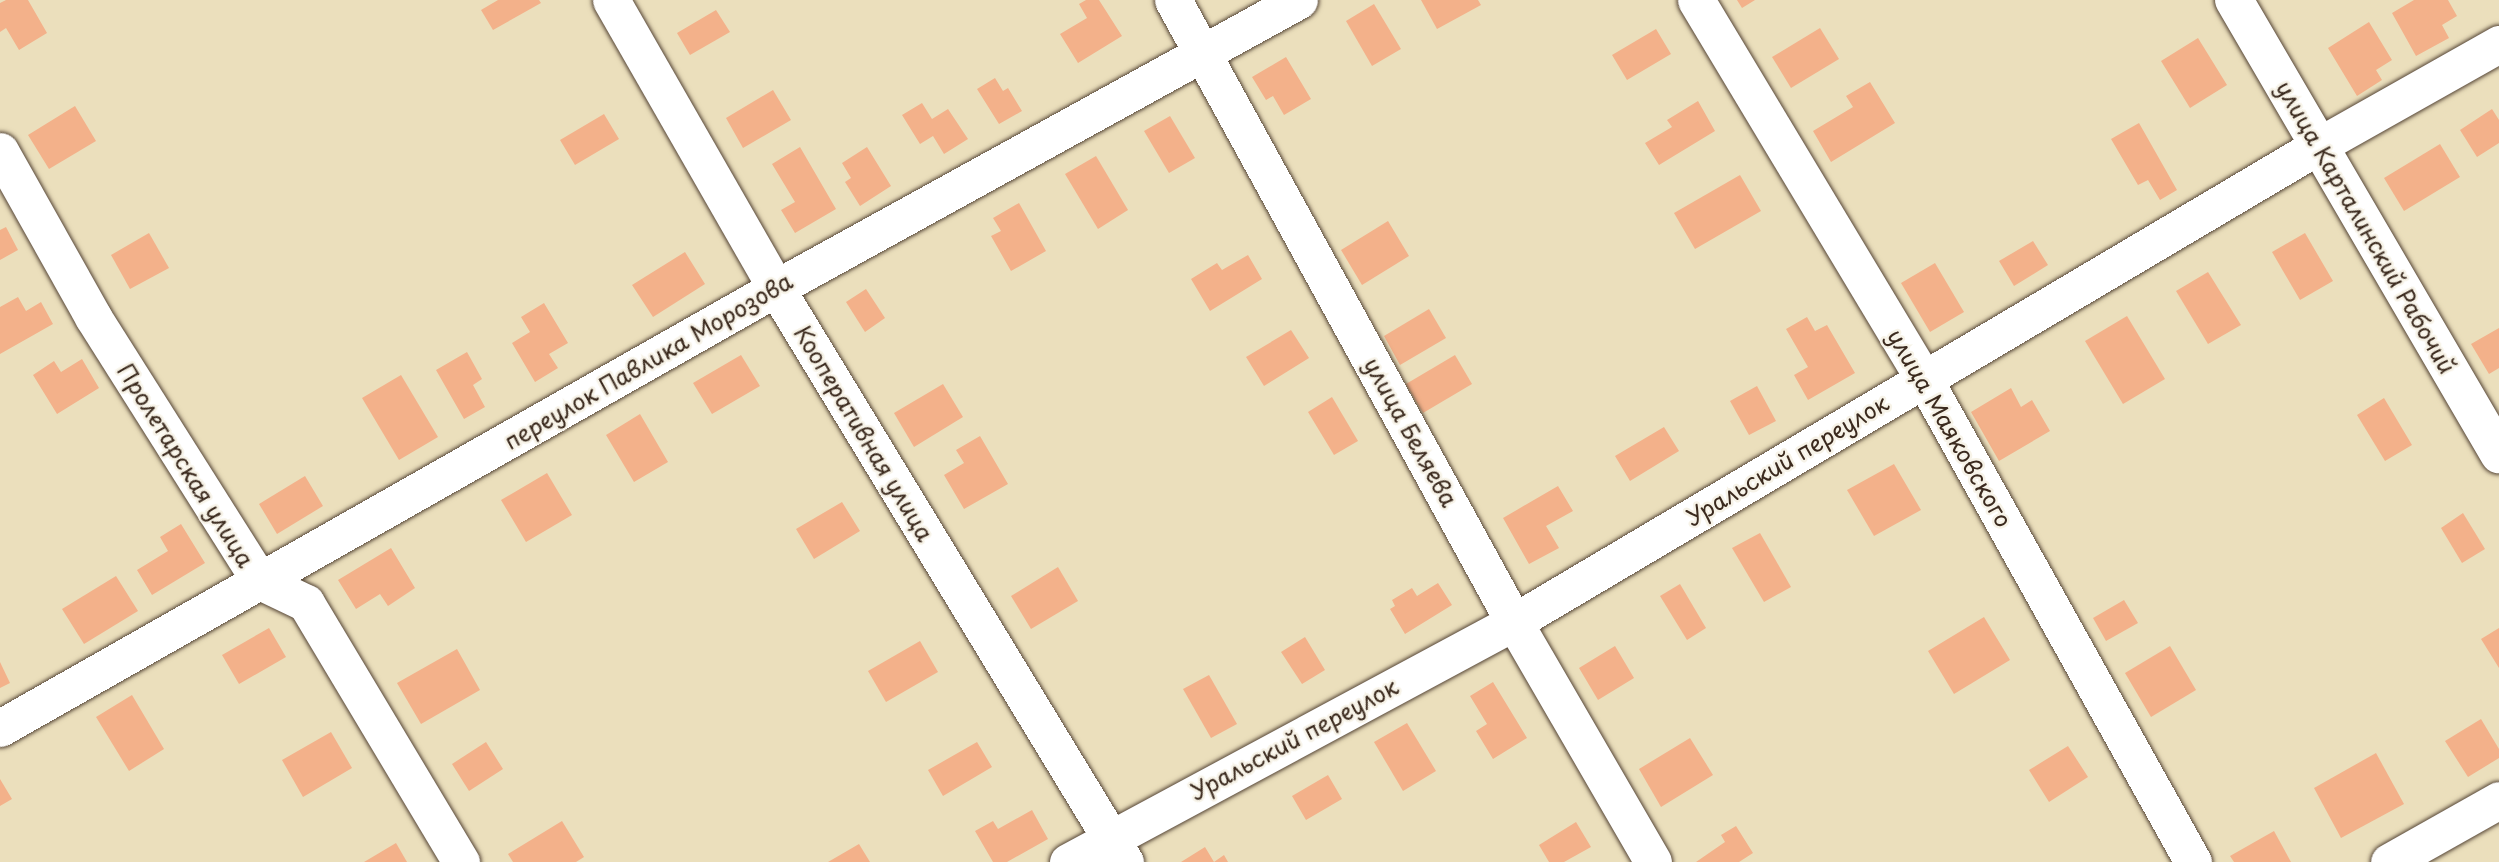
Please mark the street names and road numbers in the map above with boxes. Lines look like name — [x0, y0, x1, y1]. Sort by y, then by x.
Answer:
street label: улица Карталинский Рабочий — [2270, 75, 2462, 379]
street label: переулок Павлика Морозова — [499, 267, 797, 455]
street label: Кооперативная улица — [788, 320, 940, 546]
street label: улица Маяковского — [1882, 324, 2018, 532]
street label: улица Беляева — [1358, 352, 1464, 512]
street label: Пролетарская улица — [112, 358, 260, 572]
street label: Уральский переулок — [1681, 389, 1893, 531]
street label: Уральский переулок — [1186, 673, 1402, 805]

